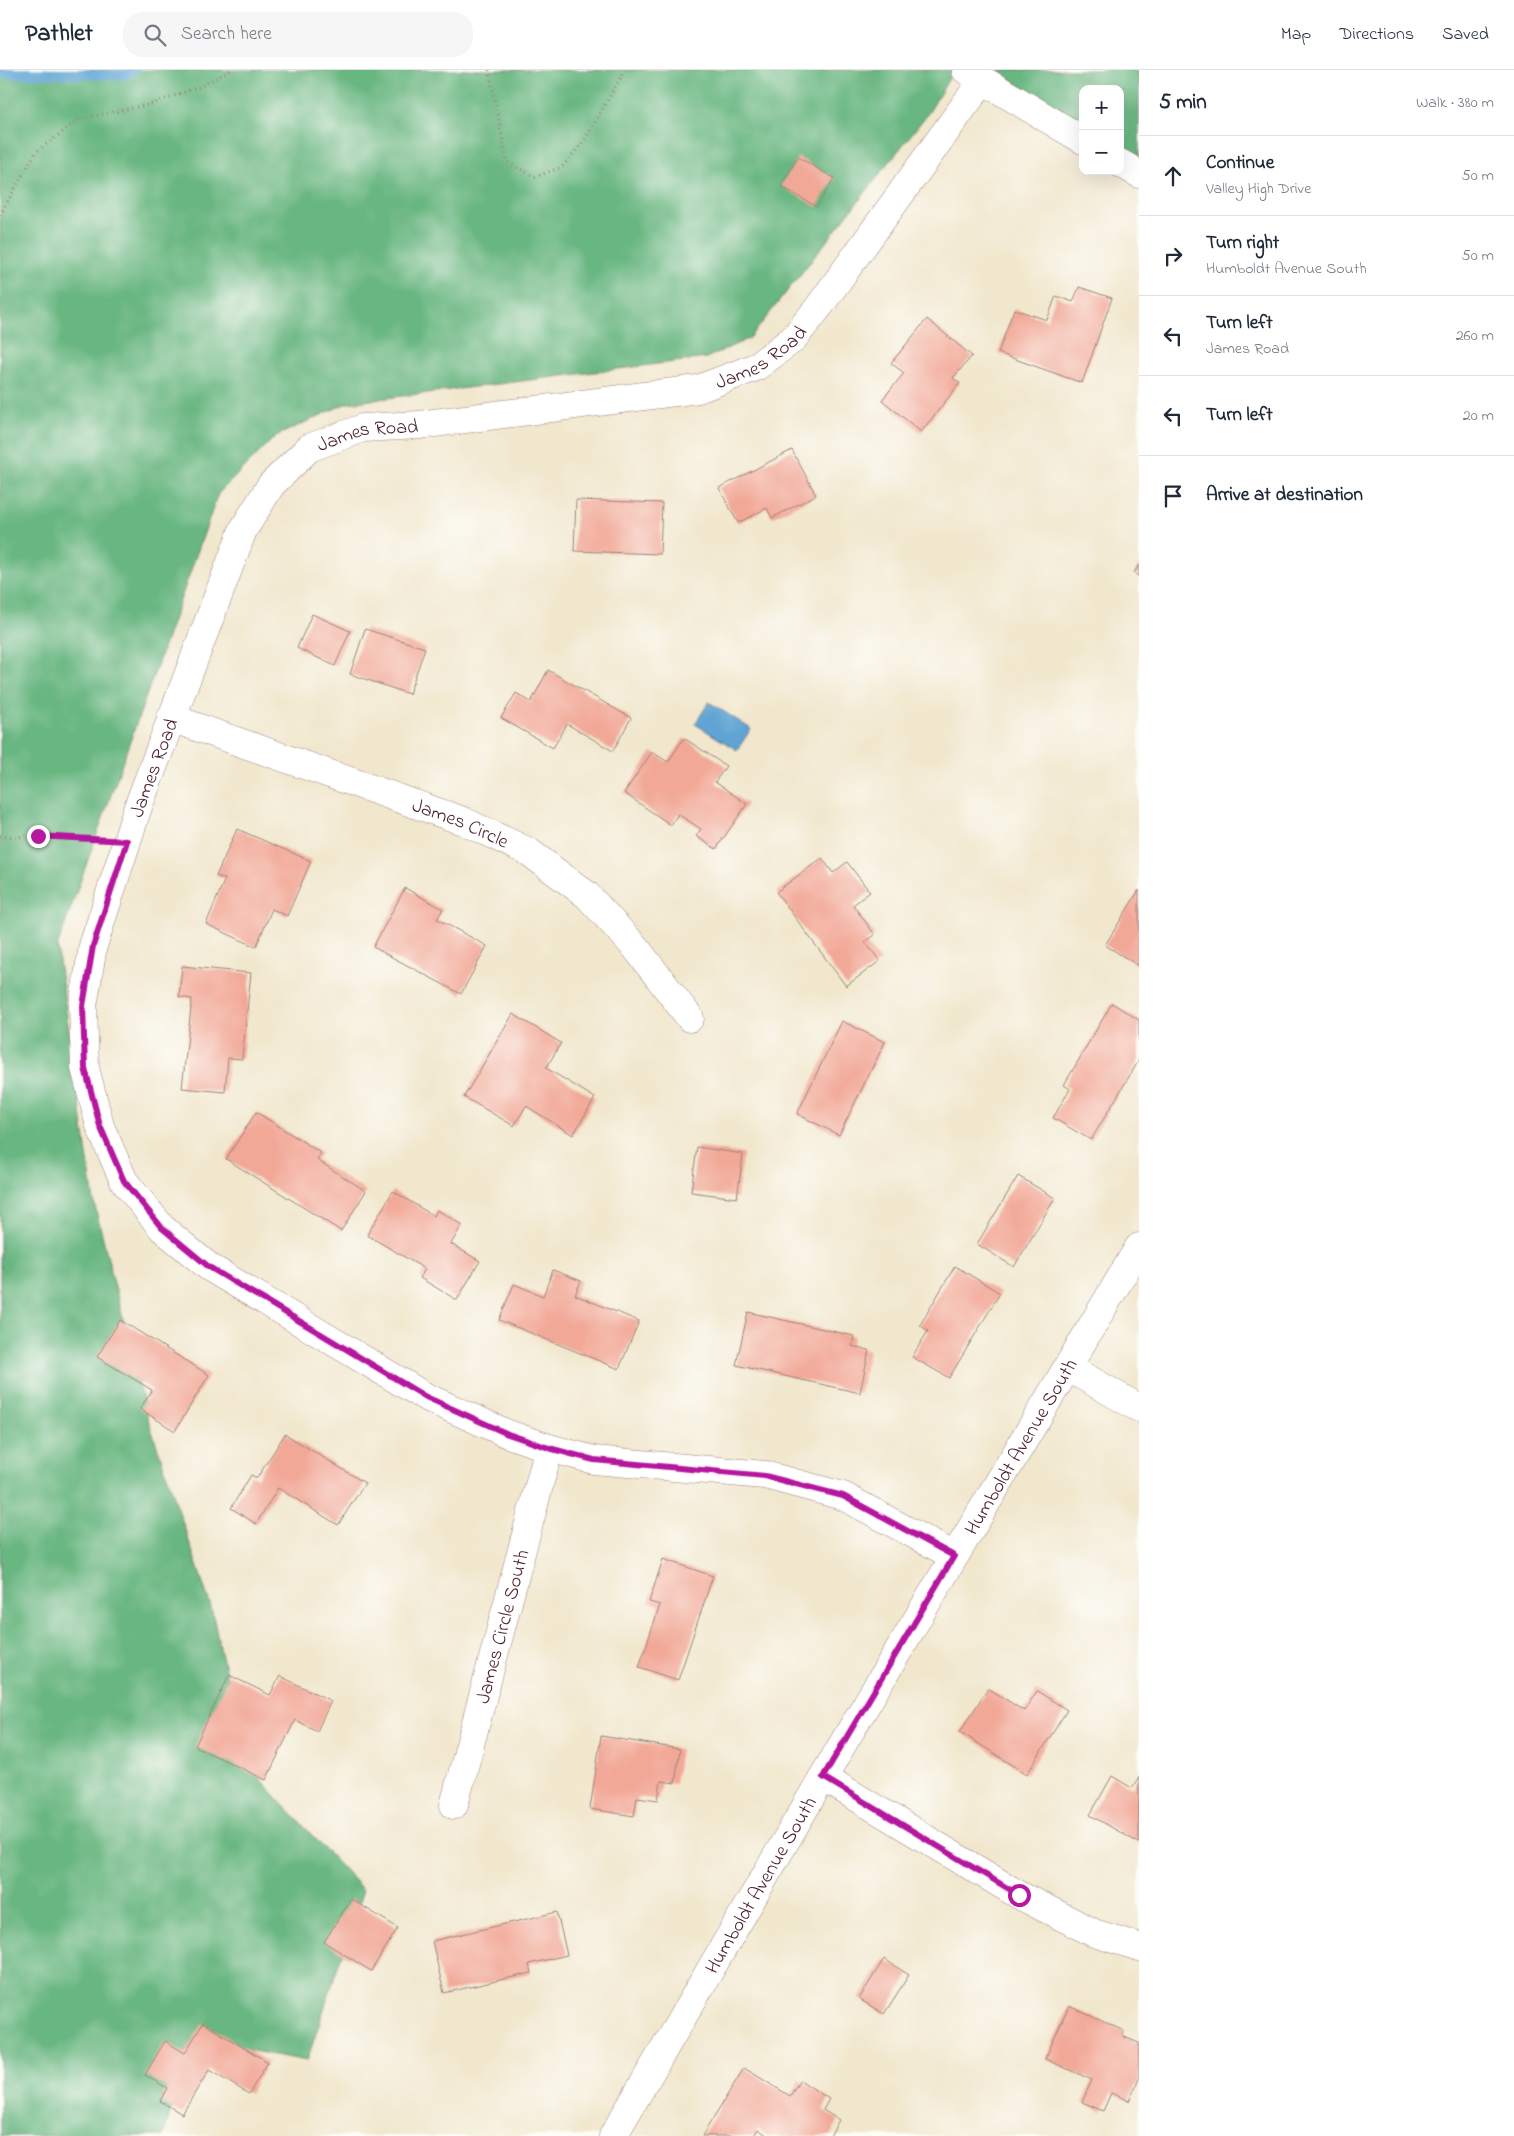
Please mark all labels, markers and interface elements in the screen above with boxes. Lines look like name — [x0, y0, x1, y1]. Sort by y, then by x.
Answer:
search box — [123, 12, 473, 57]
text: Pathlet — [25, 17, 93, 52]
icon: search — [141, 21, 169, 49]
text: Search here — [181, 21, 272, 48]
text: Map — [1281, 22, 1311, 48]
text: Directions — [1339, 22, 1414, 48]
text: Saved — [1442, 22, 1489, 48]
map controls — [1079, 85, 1124, 175]
button: + — [1079, 85, 1124, 130]
text: 5 min — [1159, 88, 1207, 118]
text: Walk · 380 m — [1416, 91, 1494, 115]
button: − — [1079, 130, 1124, 175]
text: Continue — [1206, 150, 1274, 177]
icon: ahead — [1159, 162, 1187, 190]
text: 50 m — [1462, 164, 1494, 188]
text: Valley High Drive — [1206, 177, 1311, 201]
text: Turn right — [1206, 230, 1279, 257]
icon: right — [1159, 242, 1187, 270]
text: 50 m — [1462, 244, 1494, 268]
text: Humboldt Avenue South — [1206, 257, 1367, 281]
text: Turn left — [1206, 310, 1273, 337]
street label: James Road — [712, 320, 815, 398]
icon: left — [1159, 322, 1187, 350]
text: 260 m — [1456, 324, 1494, 348]
text: James Road — [1206, 337, 1289, 361]
icon: left — [1159, 402, 1187, 430]
text: Turn left — [1206, 402, 1273, 429]
text: 20 m — [1463, 404, 1494, 428]
street label: James Road — [313, 413, 419, 461]
icon: arrive — [1159, 482, 1187, 510]
text: Arrive at destination — [1206, 482, 1363, 509]
street label: James Road — [124, 715, 187, 821]
street label: James Circle — [408, 792, 513, 857]
route end — [27, 825, 50, 848]
street label: Humboldt Avenue South — [958, 1354, 1086, 1541]
street label: James Circle South — [470, 1547, 538, 1707]
street label: Humboldt Avenue South — [699, 1792, 825, 1980]
route start — [1008, 1884, 1031, 1907]

